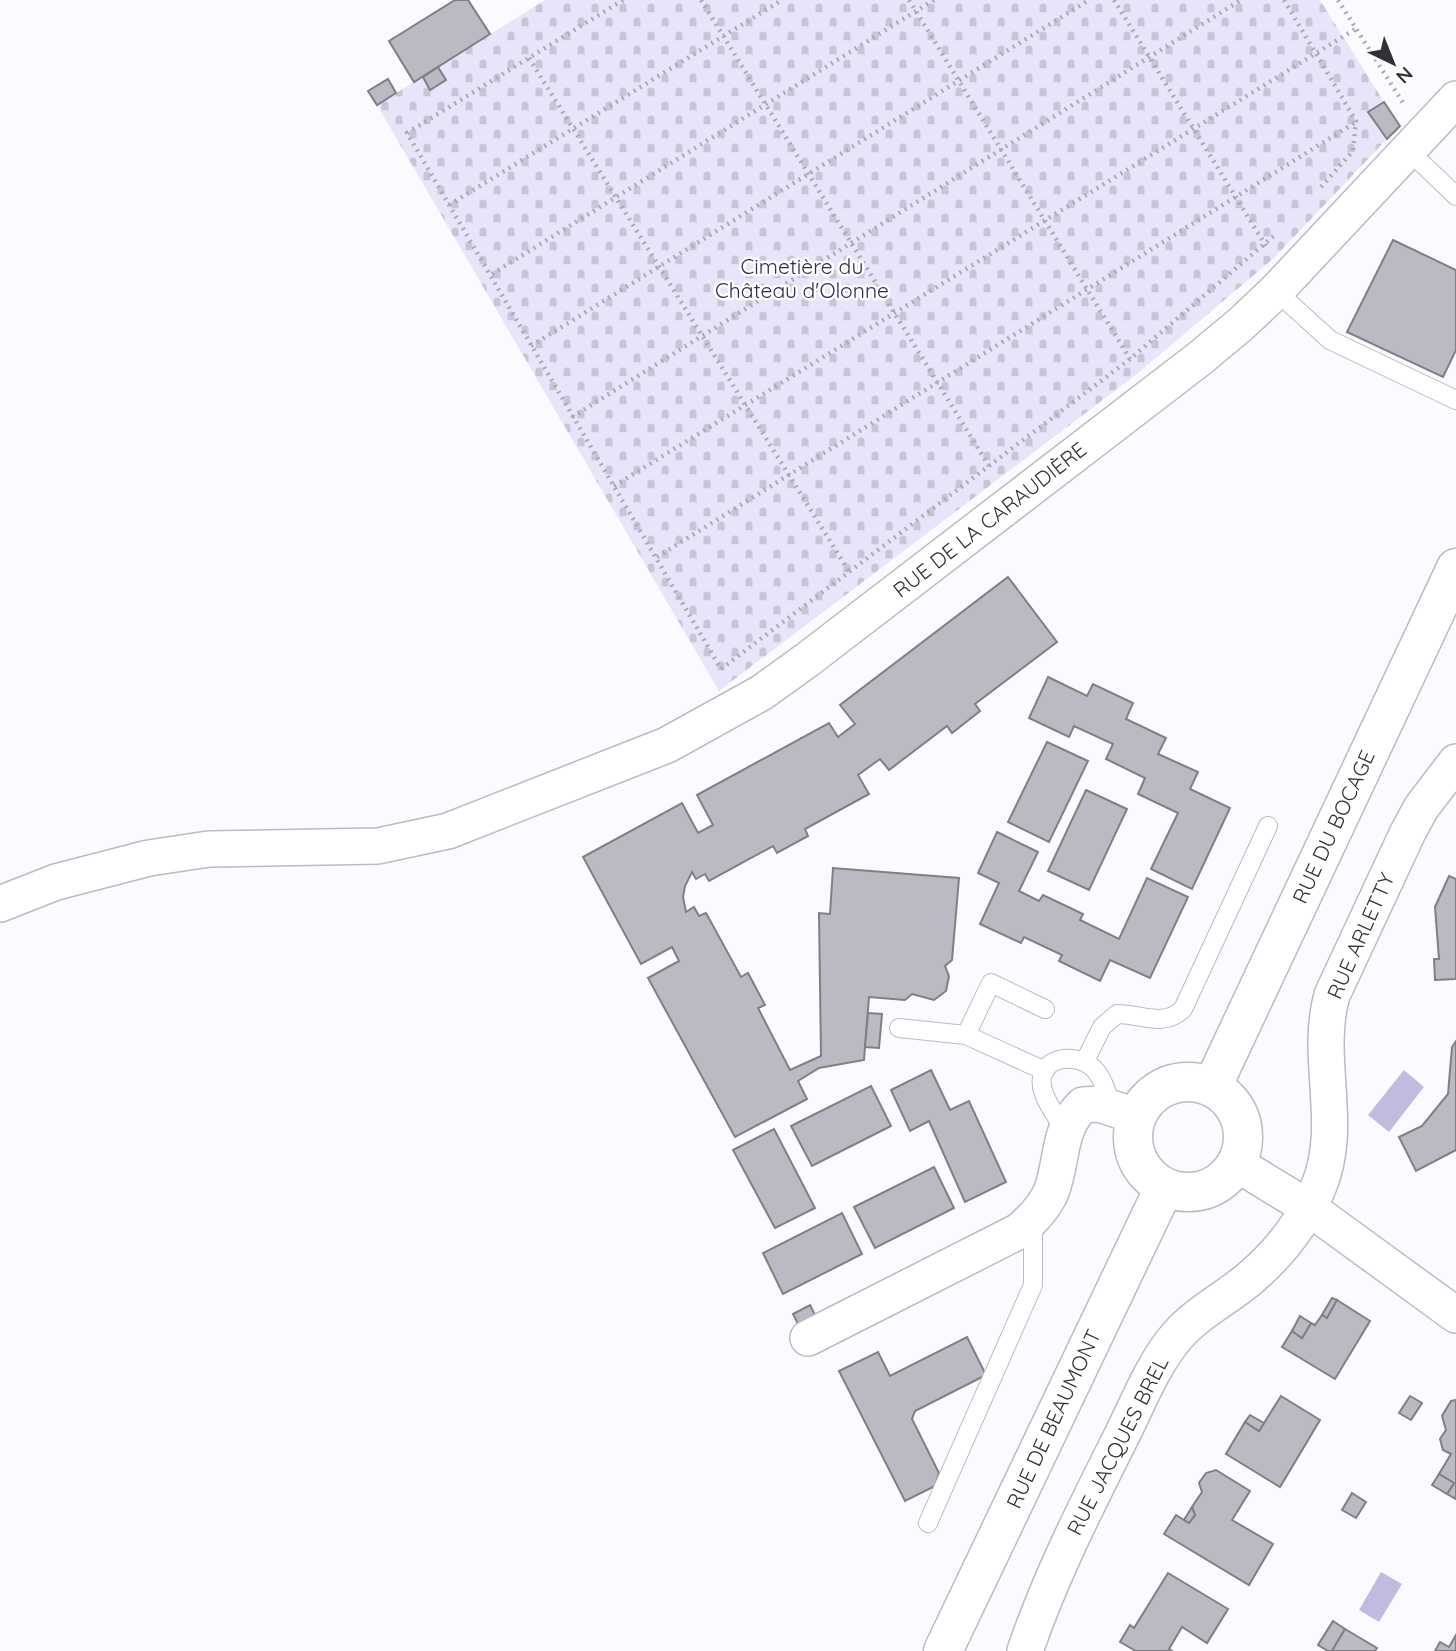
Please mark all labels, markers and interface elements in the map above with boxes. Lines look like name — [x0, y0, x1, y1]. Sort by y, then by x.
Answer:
north arrow — [1358, 28, 1428, 98]
text: N — [1391, 62, 1418, 89]
park label: Cimetière du Château d'Olonne — [715, 253, 889, 303]
street label: RUE DE LA CARAUDIÈRE — [888, 436, 1091, 603]
street label: RUE DU BOCAGE — [1286, 746, 1380, 907]
street label: RUE ARLETTY — [1321, 868, 1400, 1003]
street label: RUE DE BEAUMONT — [1000, 1325, 1106, 1512]
street label: RUE JACQUES BREL — [1061, 1352, 1173, 1539]

